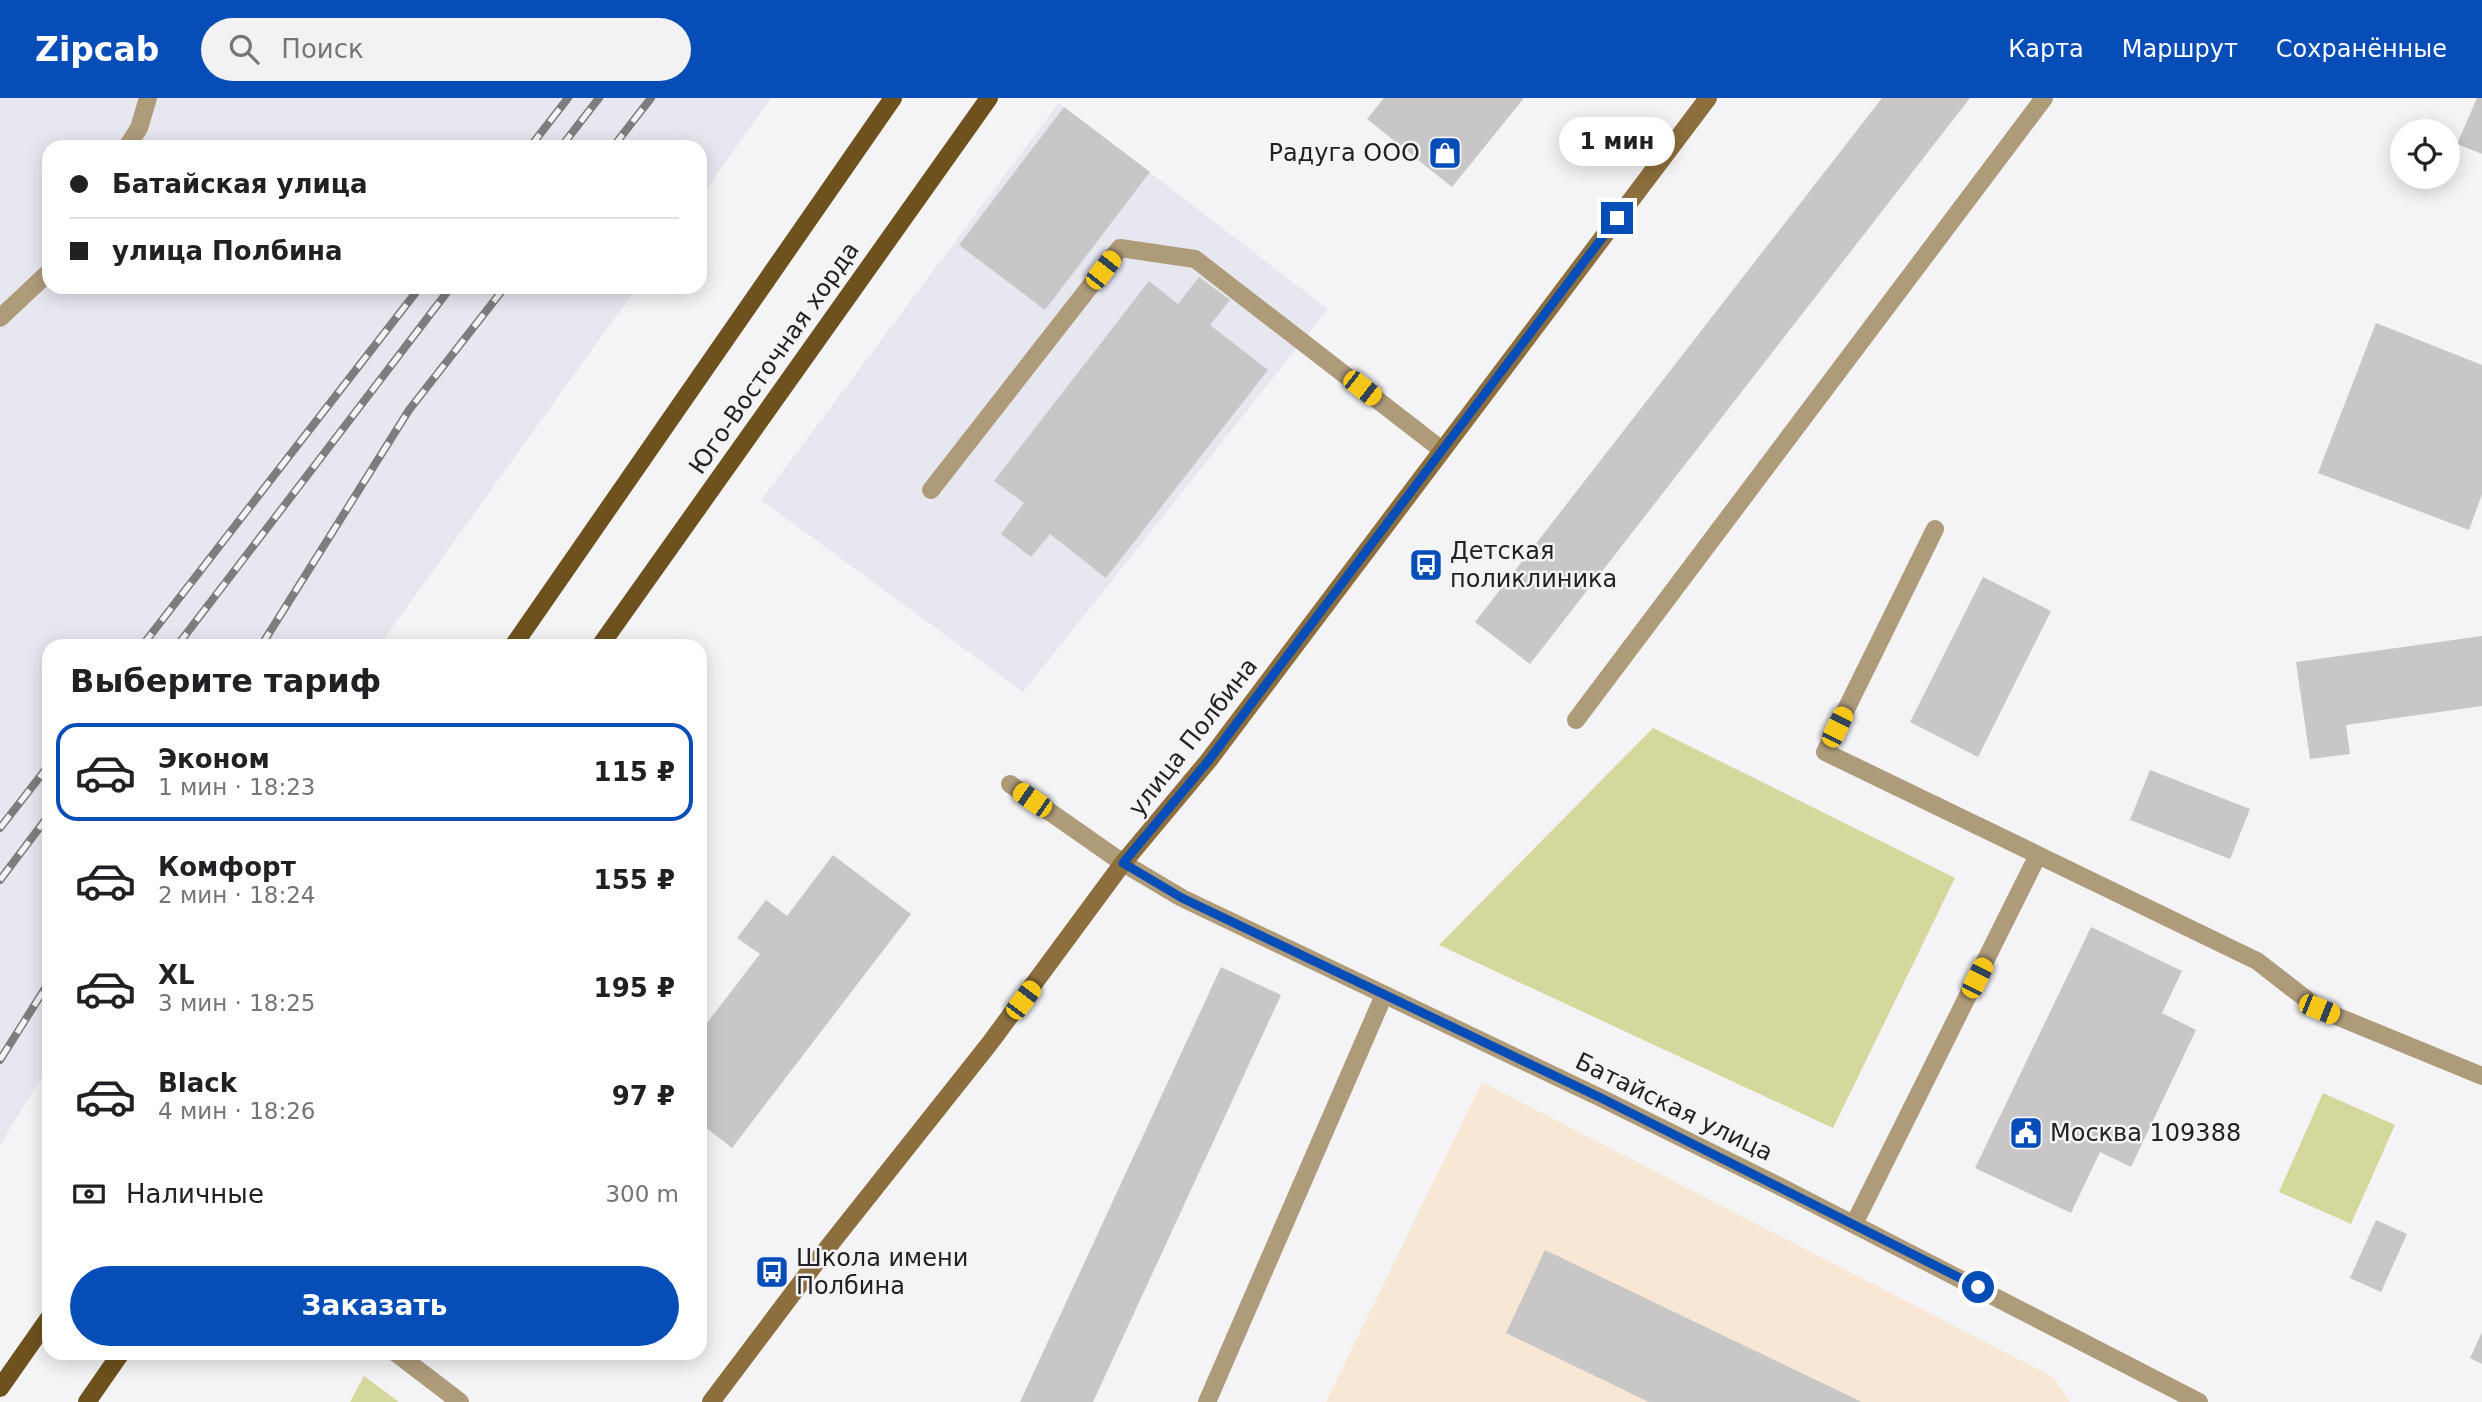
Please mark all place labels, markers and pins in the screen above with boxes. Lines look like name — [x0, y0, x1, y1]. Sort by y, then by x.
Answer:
shop icon: Радуга ООО — [1426, 134, 1464, 172]
place label: Радуга ООО — [1268, 139, 1420, 167]
place label: Детская поликлиника — [1450, 537, 1617, 593]
bus stop icon: Детская поликлиника — [1407, 546, 1445, 584]
public building icon: Москва 109388 — [2007, 1114, 2045, 1152]
place label: Москва 109388 — [2050, 1119, 2241, 1147]
place label: Школа имени Полбина — [796, 1244, 968, 1300]
bus stop icon: Школа имени Полбина — [753, 1253, 791, 1291]

